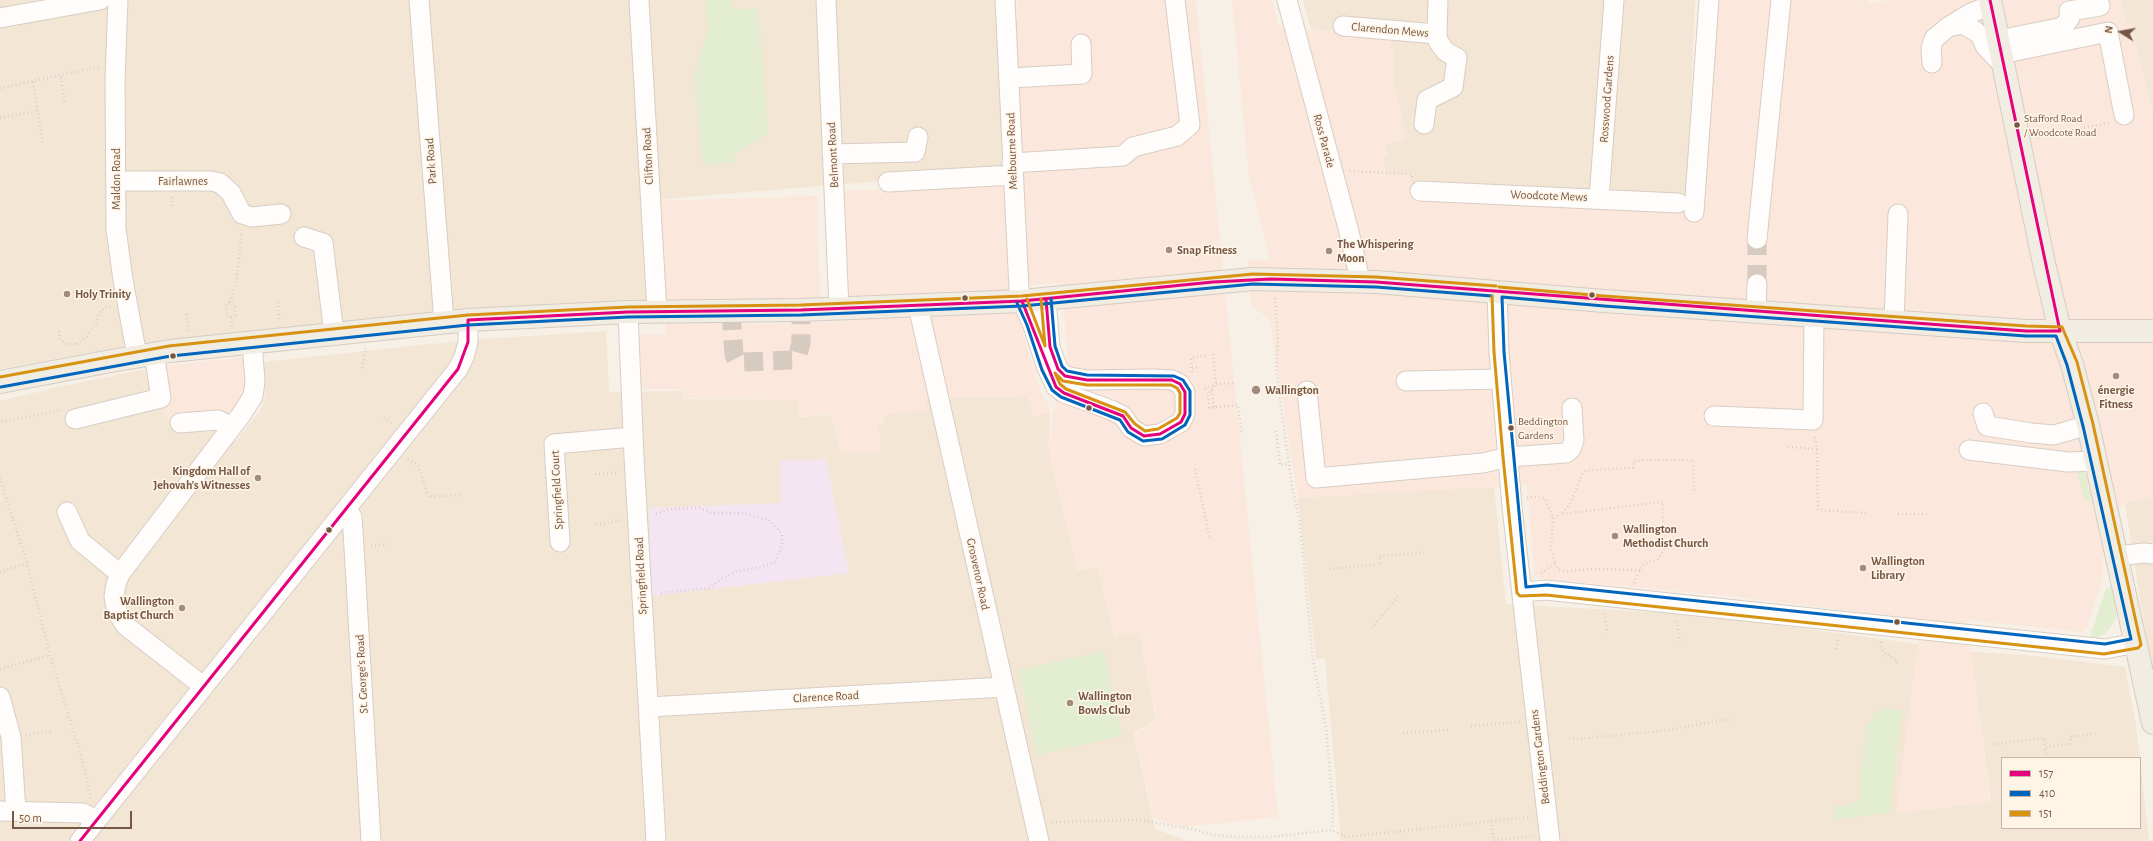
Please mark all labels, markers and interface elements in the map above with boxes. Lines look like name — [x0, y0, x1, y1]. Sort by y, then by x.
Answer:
north arrow — [2101, 12, 2141, 52]
street label: Clarendon Mews — [1351, 19, 1429, 41]
text: N — [2103, 25, 2115, 34]
street label: Rosswood Gardens — [1597, 55, 1617, 143]
street label: Melbourne Road — [1003, 112, 1021, 190]
street label: Ross Parade — [1310, 112, 1338, 170]
place label: Stafford Road / Woodcote Road — [2024, 112, 2097, 138]
marker: Stafford Road / Woodcote Road — [2012, 120, 2022, 130]
street label: Belmont Road — [824, 122, 842, 188]
street label: Clifton Road — [639, 127, 657, 185]
street label: Park Road — [422, 137, 440, 185]
street label: Maldon Road — [109, 148, 123, 210]
street label: Fairlawnes — [158, 174, 208, 188]
street label: Woodcote Mews — [1510, 187, 1588, 205]
place label: The Whispering Moon — [1337, 237, 1413, 265]
place label: Snap Fitness — [1177, 243, 1237, 257]
marker: Snap Fitness — [1164, 245, 1174, 255]
marker: The Whispering Moon — [1324, 246, 1334, 256]
place label: Holy Trinity — [75, 287, 131, 301]
marker: Holy Trinity — [62, 289, 72, 299]
unlabelled marker — [1587, 290, 1597, 300]
unlabelled marker — [960, 293, 970, 303]
unlabelled marker — [168, 351, 178, 361]
marker: énergie Fitness — [2111, 371, 2121, 381]
place label: Wallington — [1265, 383, 1319, 397]
place label: énergie Fitness — [2098, 383, 2134, 411]
marker: Wallington — [1250, 384, 1262, 396]
unlabelled marker — [1084, 403, 1094, 413]
place label: Beddington Gardens — [1518, 415, 1568, 441]
marker: Beddington Gardens — [1506, 423, 1516, 433]
street label: Springfield Court — [548, 450, 566, 530]
place label: Kingdom Hall of Jehovah's Witnesses — [153, 464, 250, 492]
marker: Kingdom Hall of Jehovah's Witnesses — [253, 473, 263, 483]
place label: Wallington Methodist Church — [1623, 522, 1708, 550]
unlabelled marker — [324, 525, 334, 535]
marker: Wallington Methodist Church — [1610, 531, 1620, 541]
street label: Springfield Road — [632, 537, 650, 615]
street label: Grosvenor Road — [963, 537, 993, 611]
place label: Wallington Library — [1871, 554, 1925, 582]
marker: Wallington Library — [1858, 563, 1868, 573]
place label: Wallington Baptist Church — [103, 594, 174, 622]
marker: Wallington Baptist Church — [177, 603, 187, 613]
unlabelled marker — [1892, 617, 1902, 627]
street label: St. George's Road — [353, 634, 371, 714]
street label: Clarence Road — [793, 688, 859, 706]
place label: Wallington Bowls Club — [1078, 689, 1132, 717]
marker: Wallington Bowls Club — [1065, 698, 1075, 708]
street label: Beddington Gardens — [1527, 709, 1553, 805]
legend — [2001, 757, 2141, 829]
text: 157 — [2039, 767, 2053, 779]
text: 410 — [2039, 787, 2055, 799]
scale bar — [14, 803, 134, 829]
text: 151 — [2039, 807, 2052, 819]
text: 50 m — [19, 812, 42, 824]

